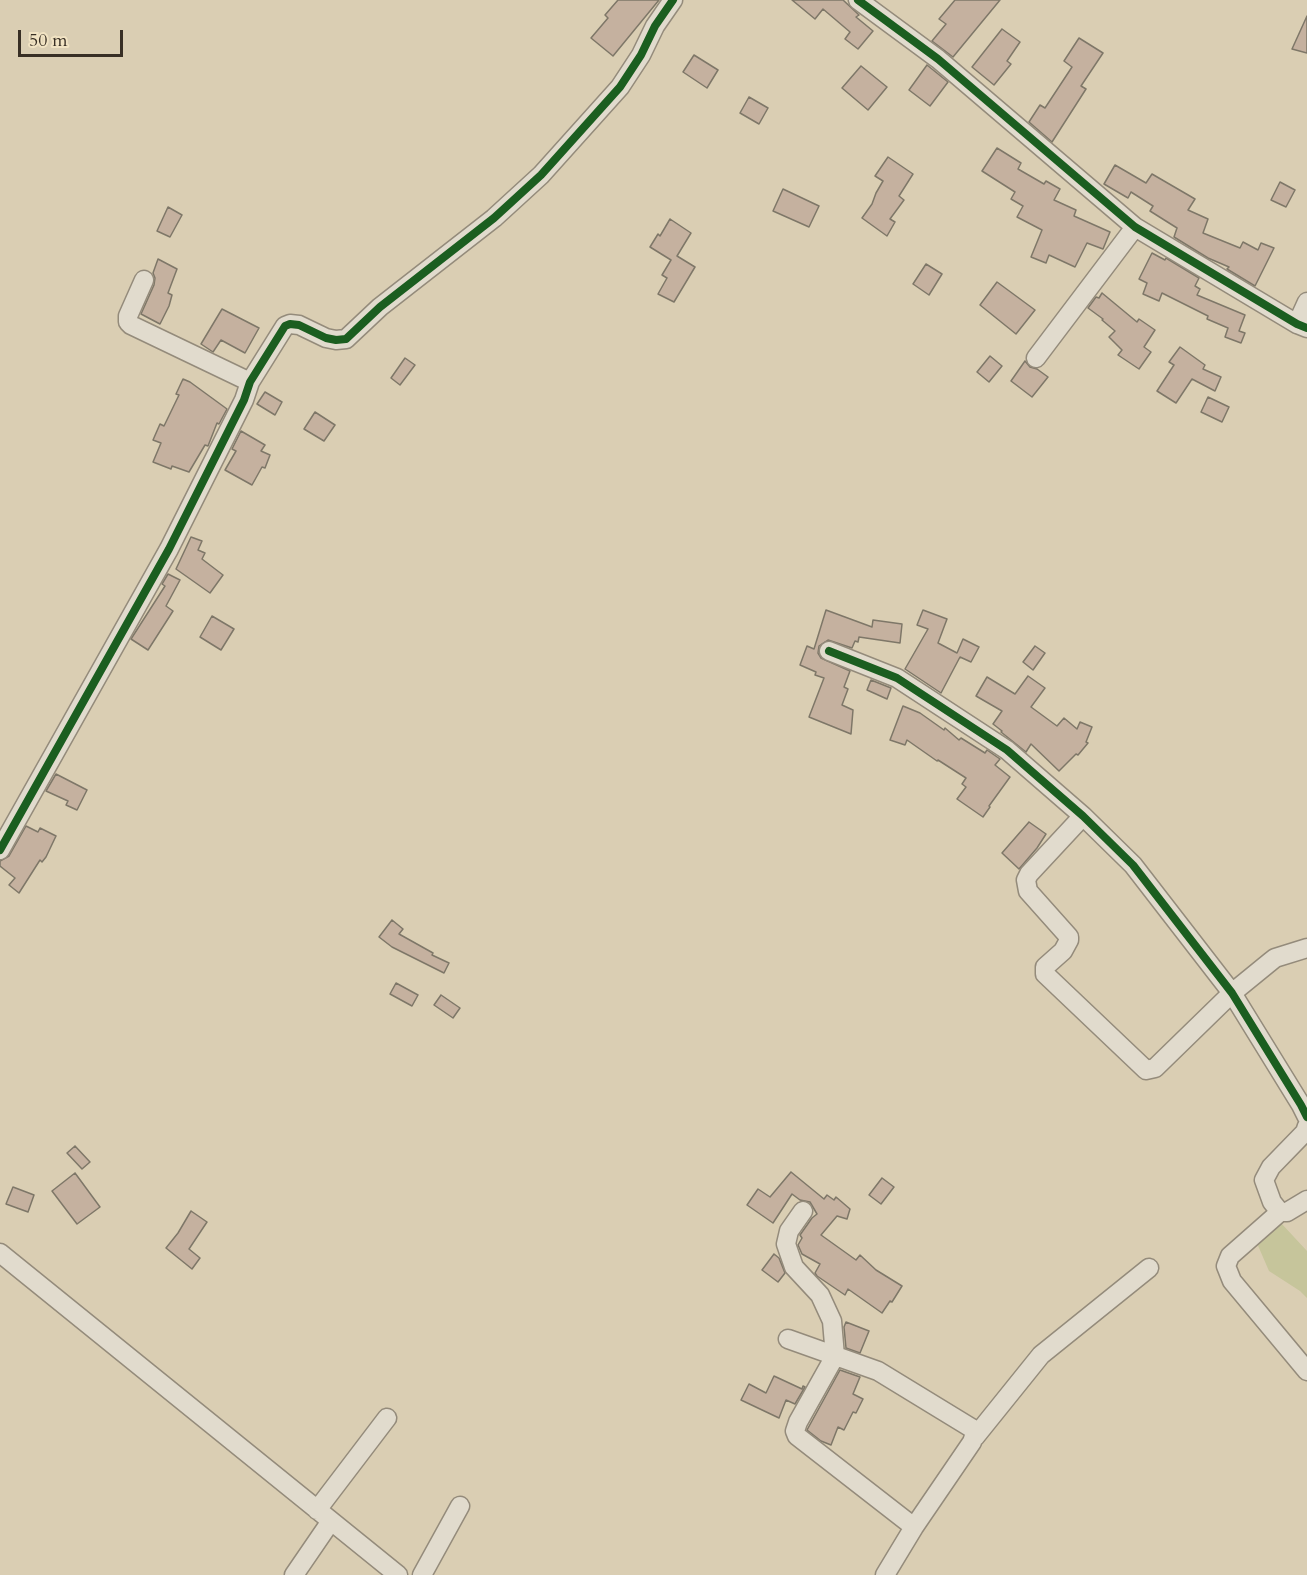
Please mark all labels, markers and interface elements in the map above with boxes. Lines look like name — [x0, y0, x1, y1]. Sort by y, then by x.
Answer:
scale bar — [21, 18, 126, 56]
text: 50 m — [29, 28, 68, 53]

